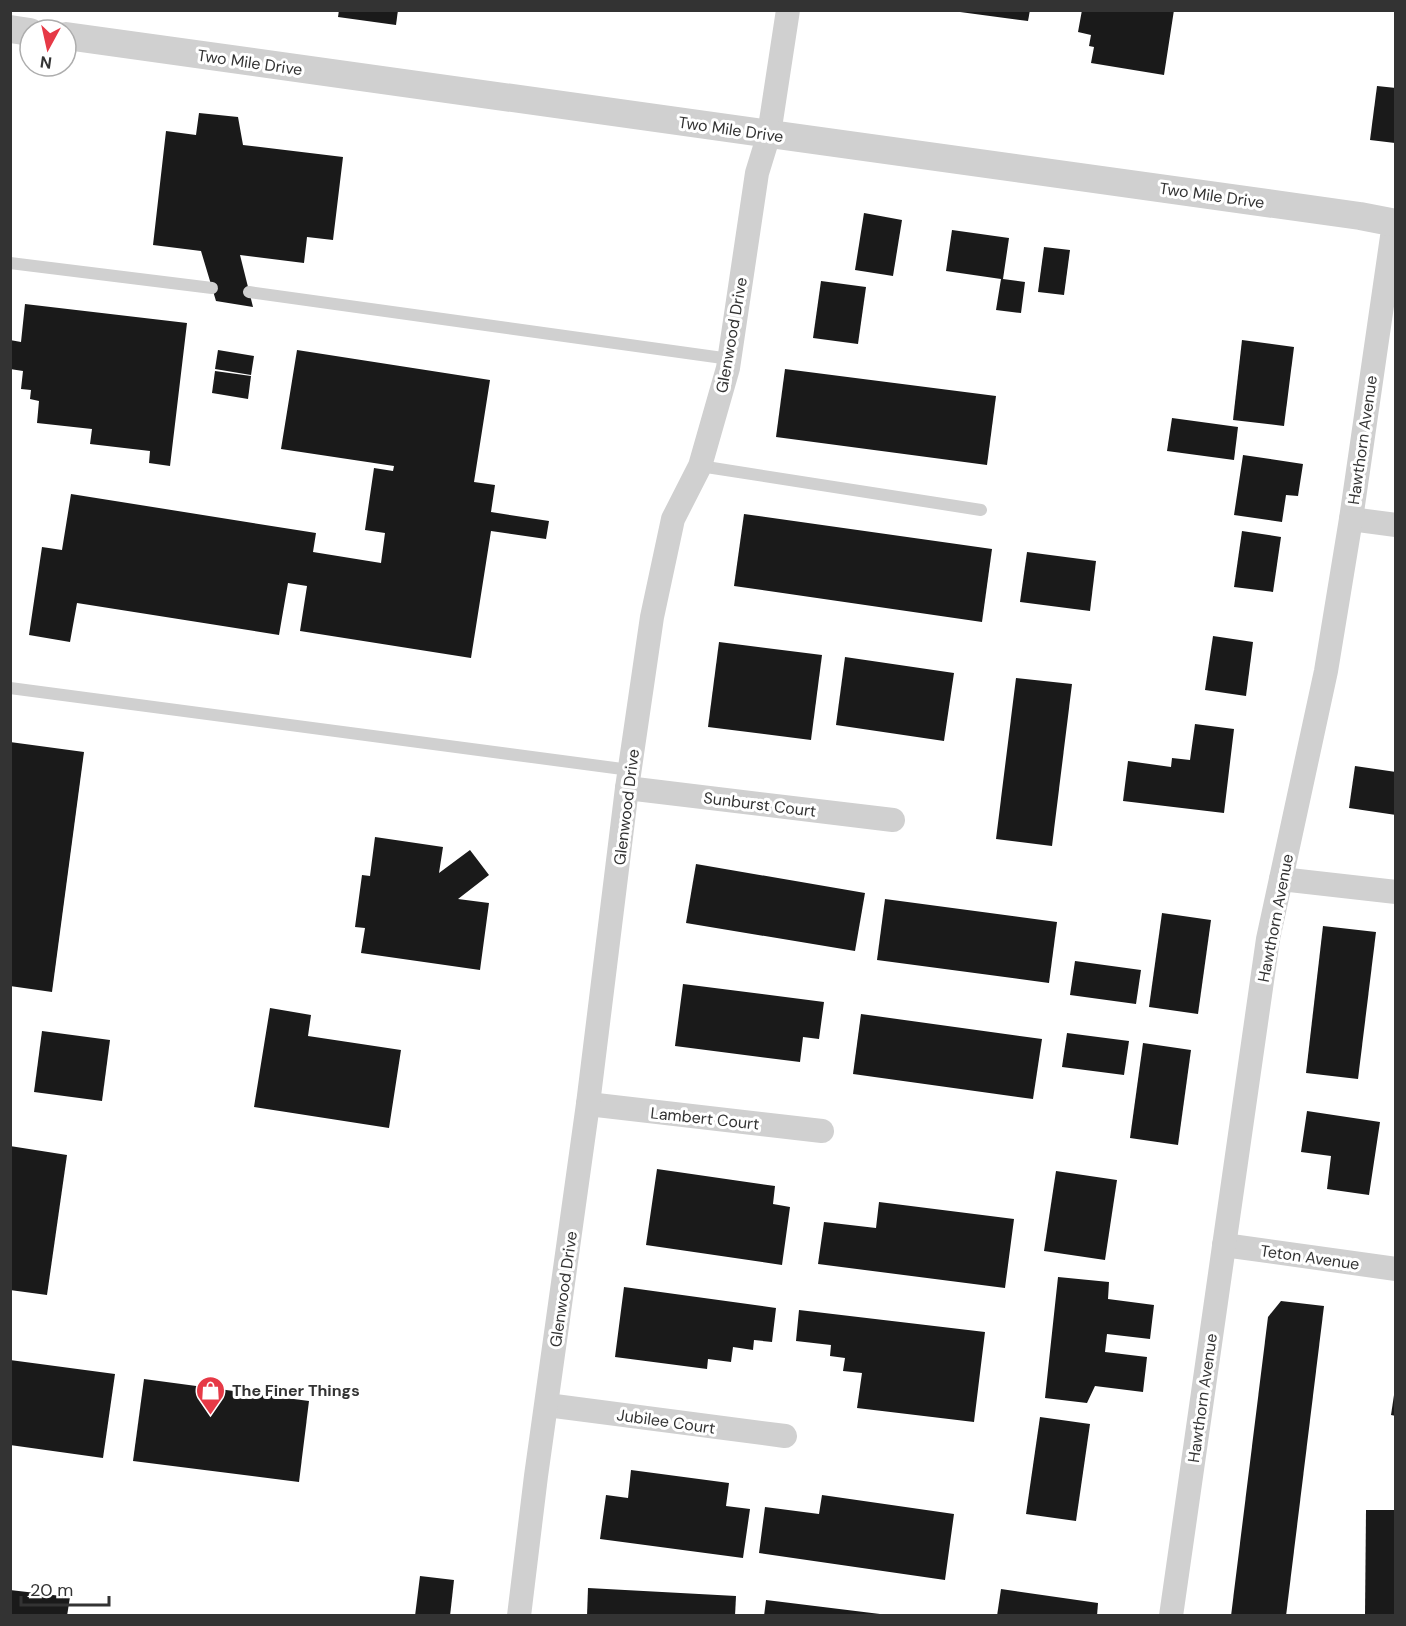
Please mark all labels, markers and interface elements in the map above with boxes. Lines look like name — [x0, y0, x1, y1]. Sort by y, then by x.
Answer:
north arrow — [18, 18, 78, 78]
street label: Two Mile Drive — [196, 45, 304, 80]
text: N — [39, 51, 53, 74]
street label: Two Mile Drive — [677, 112, 785, 147]
street label: Two Mile Drive — [1158, 178, 1266, 213]
street label: Glenwood Drive — [711, 276, 752, 395]
street label: Hawthorn Avenue — [1343, 374, 1382, 506]
street label: Glenwood Drive — [609, 748, 644, 866]
street label: Sunburst Court — [702, 787, 817, 822]
street label: Hawthorn Avenue — [1253, 852, 1298, 984]
street label: Lambert Court — [650, 1102, 760, 1135]
street label: Glenwood Drive — [545, 1230, 582, 1348]
street label: Teton Avenue — [1259, 1240, 1361, 1275]
street label: Hawthorn Avenue — [1183, 1332, 1222, 1464]
shop icon: The Finer Things — [195, 1374, 227, 1416]
place label: The Finer Things — [232, 1380, 360, 1401]
street label: Jubilee Court — [615, 1404, 717, 1439]
scale bar — [21, 1569, 110, 1607]
text: 20 m — [30, 1578, 73, 1602]

